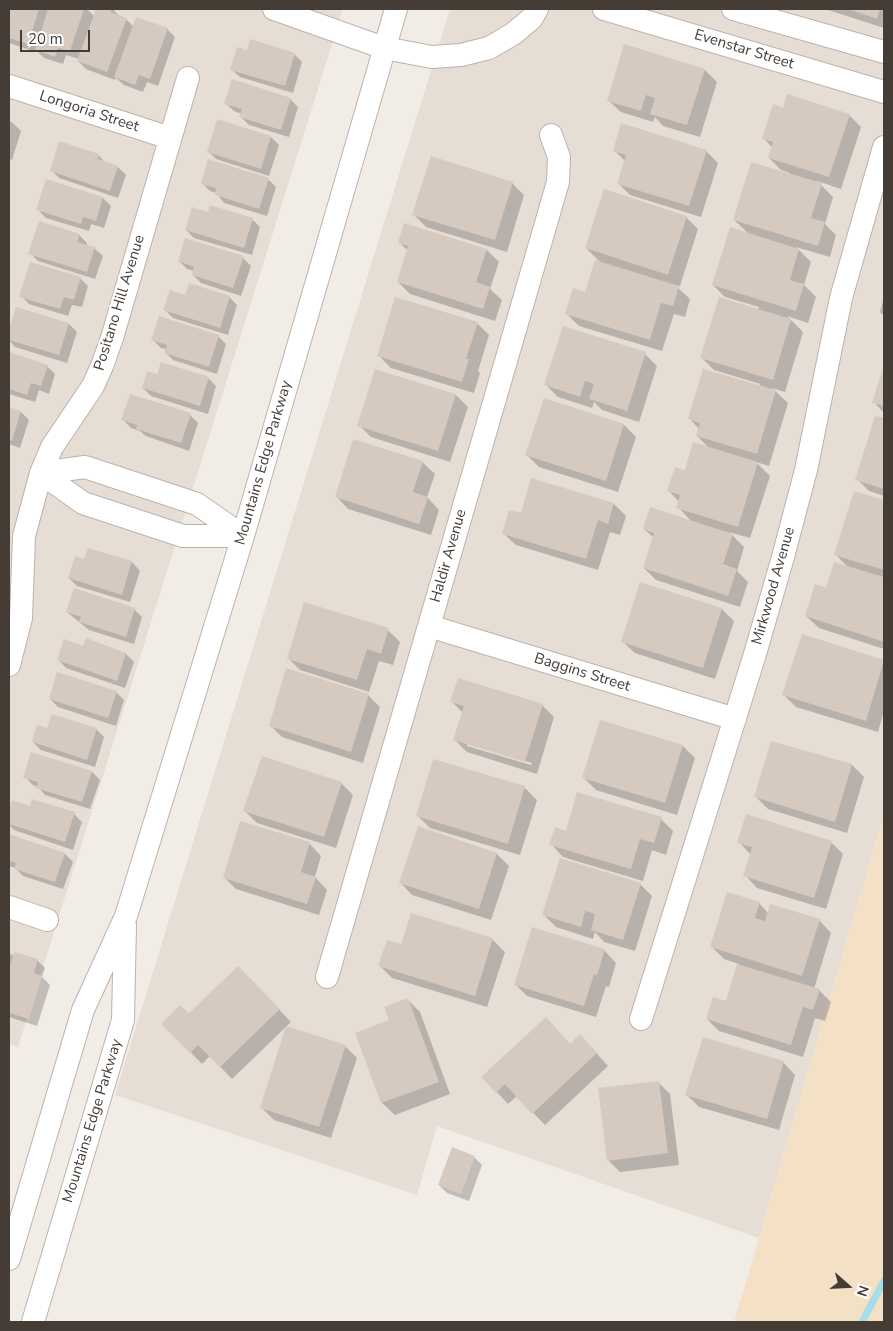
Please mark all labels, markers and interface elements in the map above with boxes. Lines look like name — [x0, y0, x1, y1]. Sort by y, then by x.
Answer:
scale bar — [22, 20, 92, 52]
street label: Evenstar Street — [692, 26, 796, 74]
text: 20 m — [28, 29, 63, 49]
street label: Longoria Street — [37, 87, 141, 137]
street label: Positano Hill Avenue — [91, 233, 149, 373]
street label: Mountains Edge Parkway — [232, 379, 296, 547]
street label: Haldir Avenue — [427, 507, 471, 605]
street label: Mirkwood Avenue — [749, 525, 799, 647]
street label: Baggins Street — [532, 650, 632, 696]
street label: Mountains Edge Parkway — [60, 1037, 126, 1205]
north arrow — [823, 1261, 873, 1311]
text: N — [852, 1283, 873, 1299]

